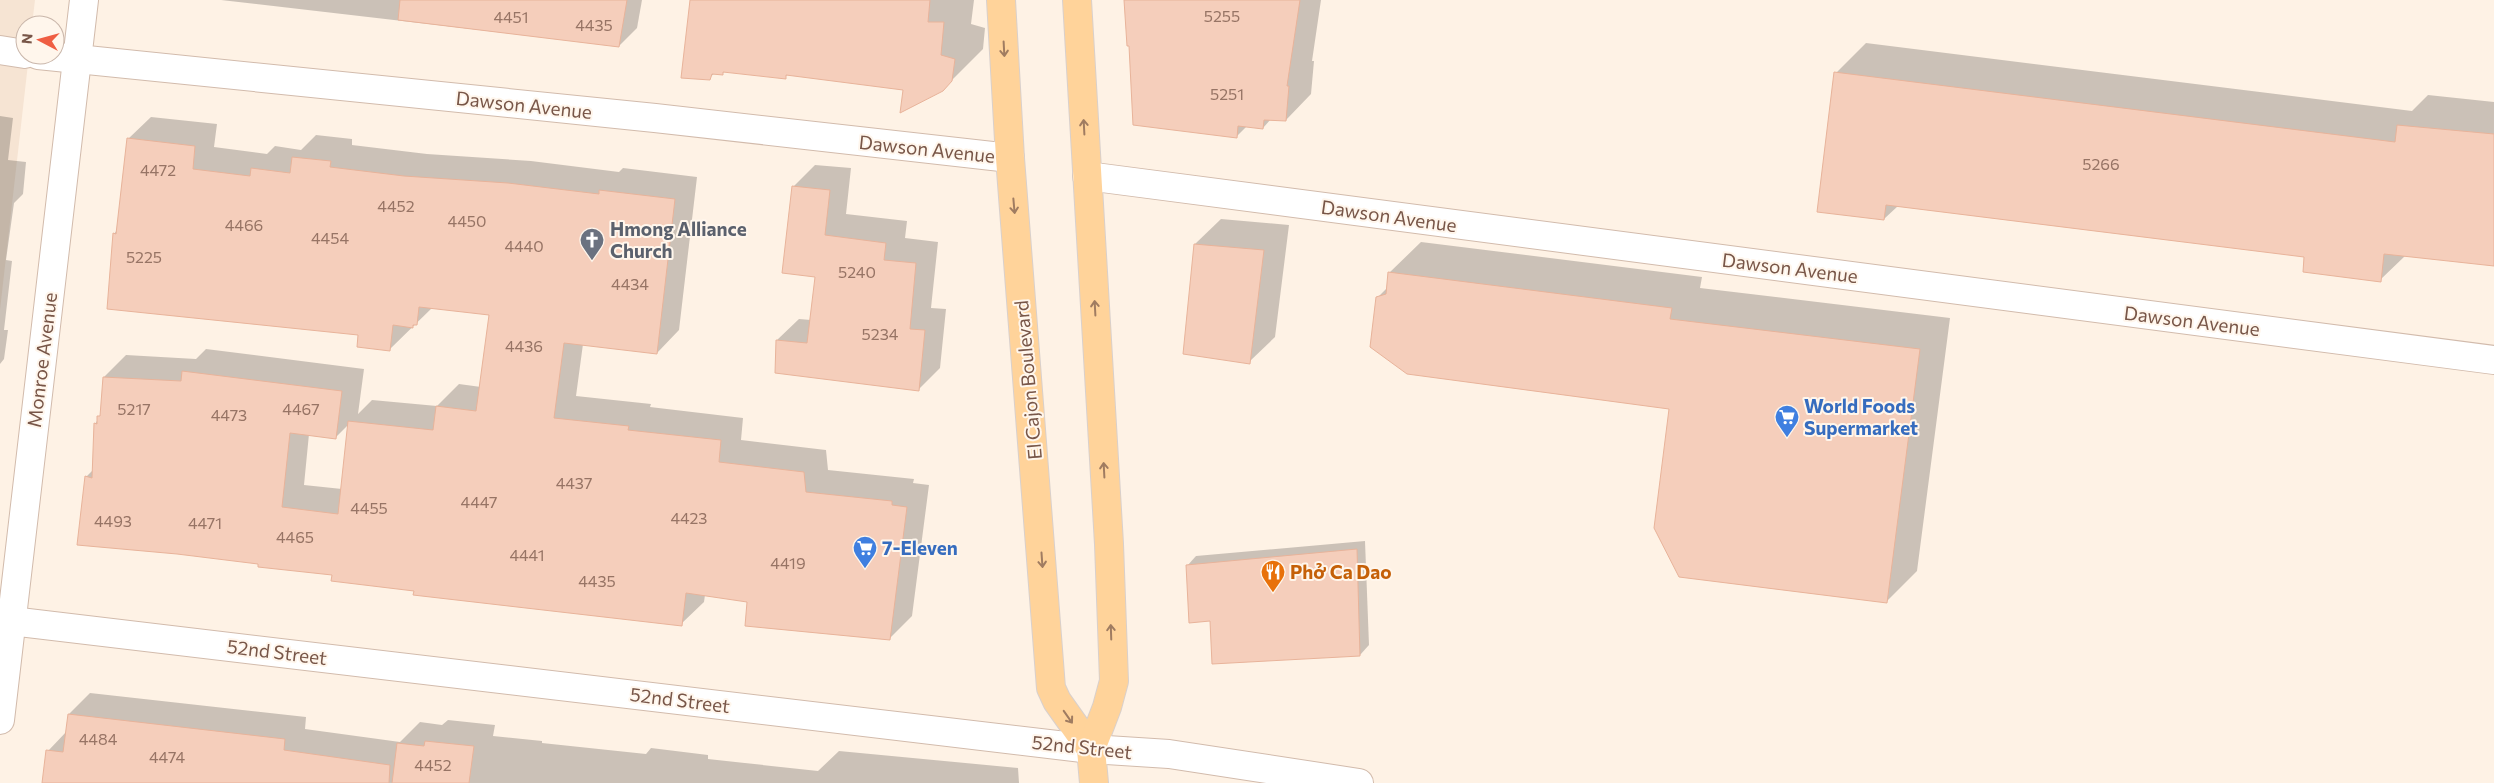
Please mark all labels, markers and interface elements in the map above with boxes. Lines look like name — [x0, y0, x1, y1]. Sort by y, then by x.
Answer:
house number: 5255 — [1204, 6, 1240, 25]
house number: 4451 — [493, 7, 529, 26]
north arrow — [15, 15, 65, 65]
house number: 4435 — [575, 15, 613, 34]
text: N — [18, 32, 36, 45]
one-way arrow — [999, 40, 1008, 56]
house number: 5251 — [1210, 84, 1244, 103]
street label: Dawson Avenue — [455, 86, 593, 123]
one-way arrow — [1079, 119, 1089, 136]
street label: Dawson Avenue — [858, 130, 996, 167]
house number: 5266 — [2082, 154, 2120, 173]
house number: 4472 — [140, 160, 176, 179]
street label: Dawson Avenue — [1320, 195, 1458, 236]
house number: 4452 — [377, 196, 415, 215]
one-way arrow — [1009, 198, 1018, 214]
house number: 4450 — [448, 211, 486, 230]
house number: 4466 — [225, 215, 263, 234]
place label: Hmong Alliance Church — [610, 217, 747, 262]
church icon: Hmong Alliance Church — [579, 227, 605, 261]
house number: 4454 — [311, 228, 349, 247]
house number: 4440 — [504, 236, 544, 255]
house number: 5225 — [126, 247, 162, 266]
street label: Dawson Avenue — [1721, 248, 1859, 287]
house number: 5240 — [838, 262, 876, 281]
house number: 4434 — [611, 274, 649, 293]
street label: Monroe Avenue — [22, 291, 61, 429]
street label: El Cajon Boulevard — [1009, 299, 1046, 461]
one-way arrow — [1090, 300, 1099, 316]
street label: Dawson Avenue — [2123, 301, 2261, 340]
house number: 5234 — [862, 324, 899, 343]
house number: 4436 — [505, 336, 543, 355]
place label: World Foods Supermarket — [1804, 394, 1918, 439]
house number: 5217 — [117, 399, 151, 418]
house number: 4467 — [282, 399, 320, 418]
supermarket icon: World Foods Supermarket — [1774, 404, 1800, 438]
house number: 4473 — [211, 405, 247, 424]
one-way arrow — [1099, 462, 1108, 478]
house number: 4437 — [556, 473, 592, 492]
house number: 4447 — [461, 492, 497, 511]
house number: 4455 — [350, 498, 388, 517]
house number: 4423 — [671, 508, 707, 527]
house number: 4493 — [94, 511, 132, 530]
house number: 4471 — [188, 513, 222, 532]
house number: 4465 — [276, 527, 314, 546]
supermarket icon: 7-Eleven — [852, 535, 878, 569]
place label: 7-Eleven — [882, 536, 958, 559]
house number: 4441 — [509, 545, 545, 564]
one-way arrow — [1037, 551, 1047, 567]
house number: 4419 — [770, 553, 806, 572]
restaurant icon: Phở Ca Dao — [1260, 559, 1286, 593]
place label: Phở Ca Dao — [1290, 560, 1392, 583]
house number: 4435 — [578, 571, 616, 590]
one-way arrow — [1107, 625, 1116, 641]
street label: 52nd Street — [226, 634, 329, 669]
street label: 52nd Street — [629, 682, 732, 717]
one-way arrow — [1063, 710, 1073, 724]
house number: 4484 — [79, 729, 118, 748]
street label: 52nd Street — [1031, 730, 1134, 763]
house number: 4474 — [149, 747, 185, 766]
house number: 4452 — [414, 755, 452, 774]

